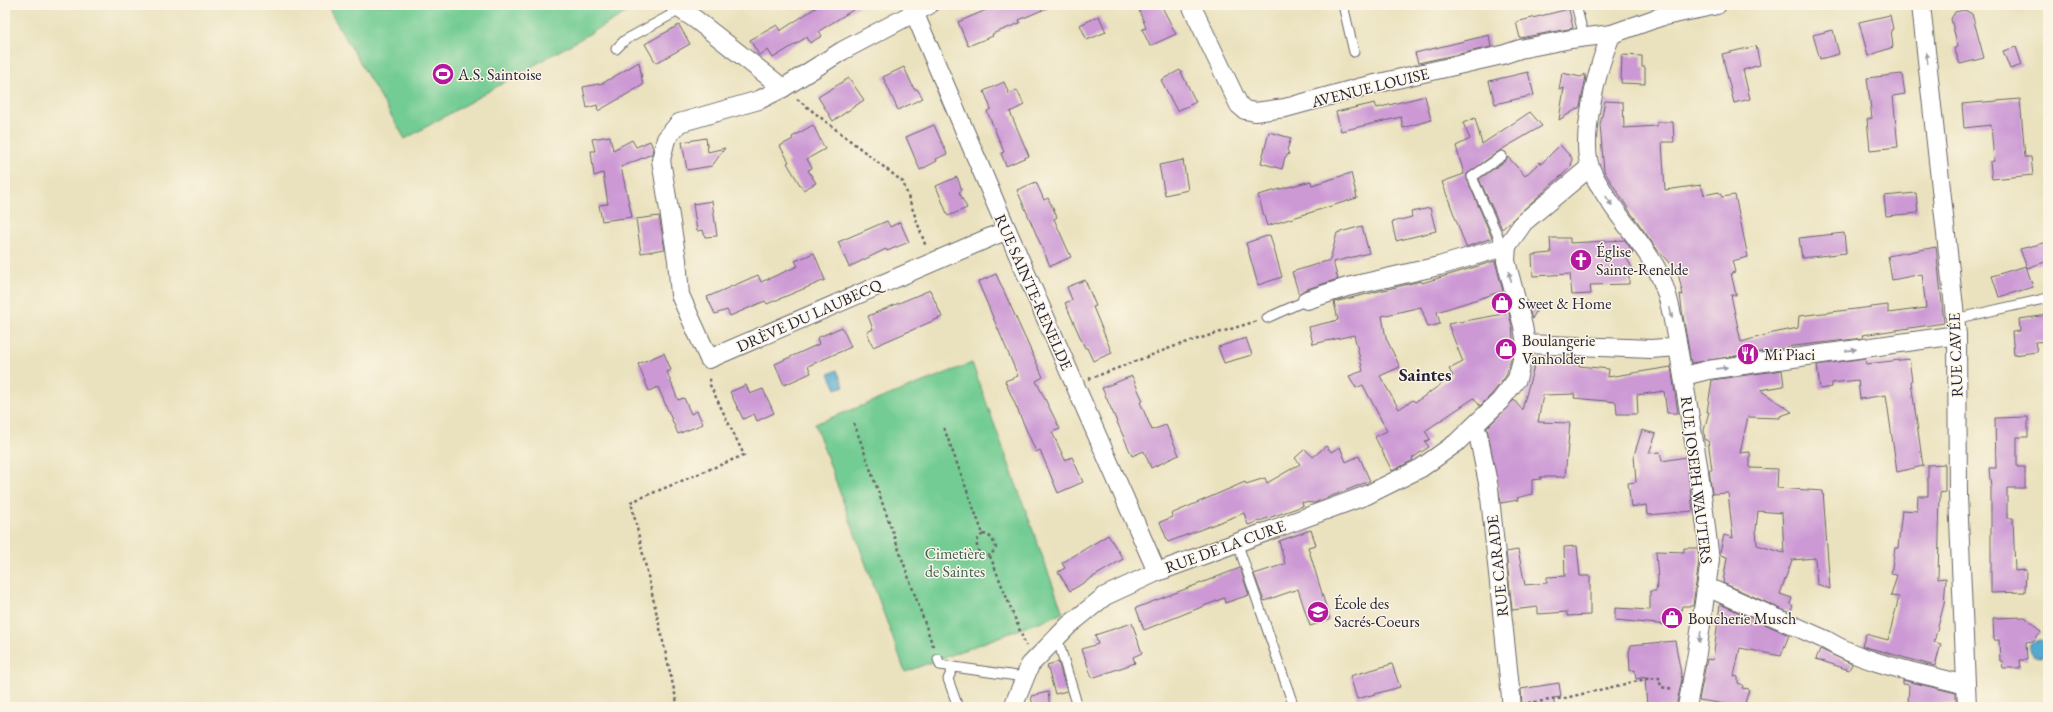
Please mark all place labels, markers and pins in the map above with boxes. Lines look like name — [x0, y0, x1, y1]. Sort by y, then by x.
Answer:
sports icon: A.S. Saintoise — [430, 61, 456, 87]
place label: A.S. Saintoise — [457, 64, 542, 85]
place label: Église Sainte-Renelde — [1596, 241, 1688, 280]
church icon: Église Sainte-Renelde — [1568, 247, 1594, 273]
shop icon: Sweet & Home — [1489, 290, 1515, 316]
place label: Sweet & Home — [1518, 293, 1611, 314]
place label: Boulangerie Vanholder — [1522, 330, 1595, 369]
shop icon: Boulangerie Vanholder — [1493, 336, 1519, 362]
restaurant icon: Mi Piaci — [1735, 341, 1761, 367]
place label: Mi Piaci — [1764, 344, 1815, 365]
place label: École des Sacrés-Coeurs — [1334, 593, 1420, 632]
school or university icon: École des Sacrés-Coeurs — [1305, 599, 1331, 625]
shop icon: Boucherie Musch — [1659, 605, 1685, 631]
place label: Boucherie Musch — [1688, 608, 1796, 629]

